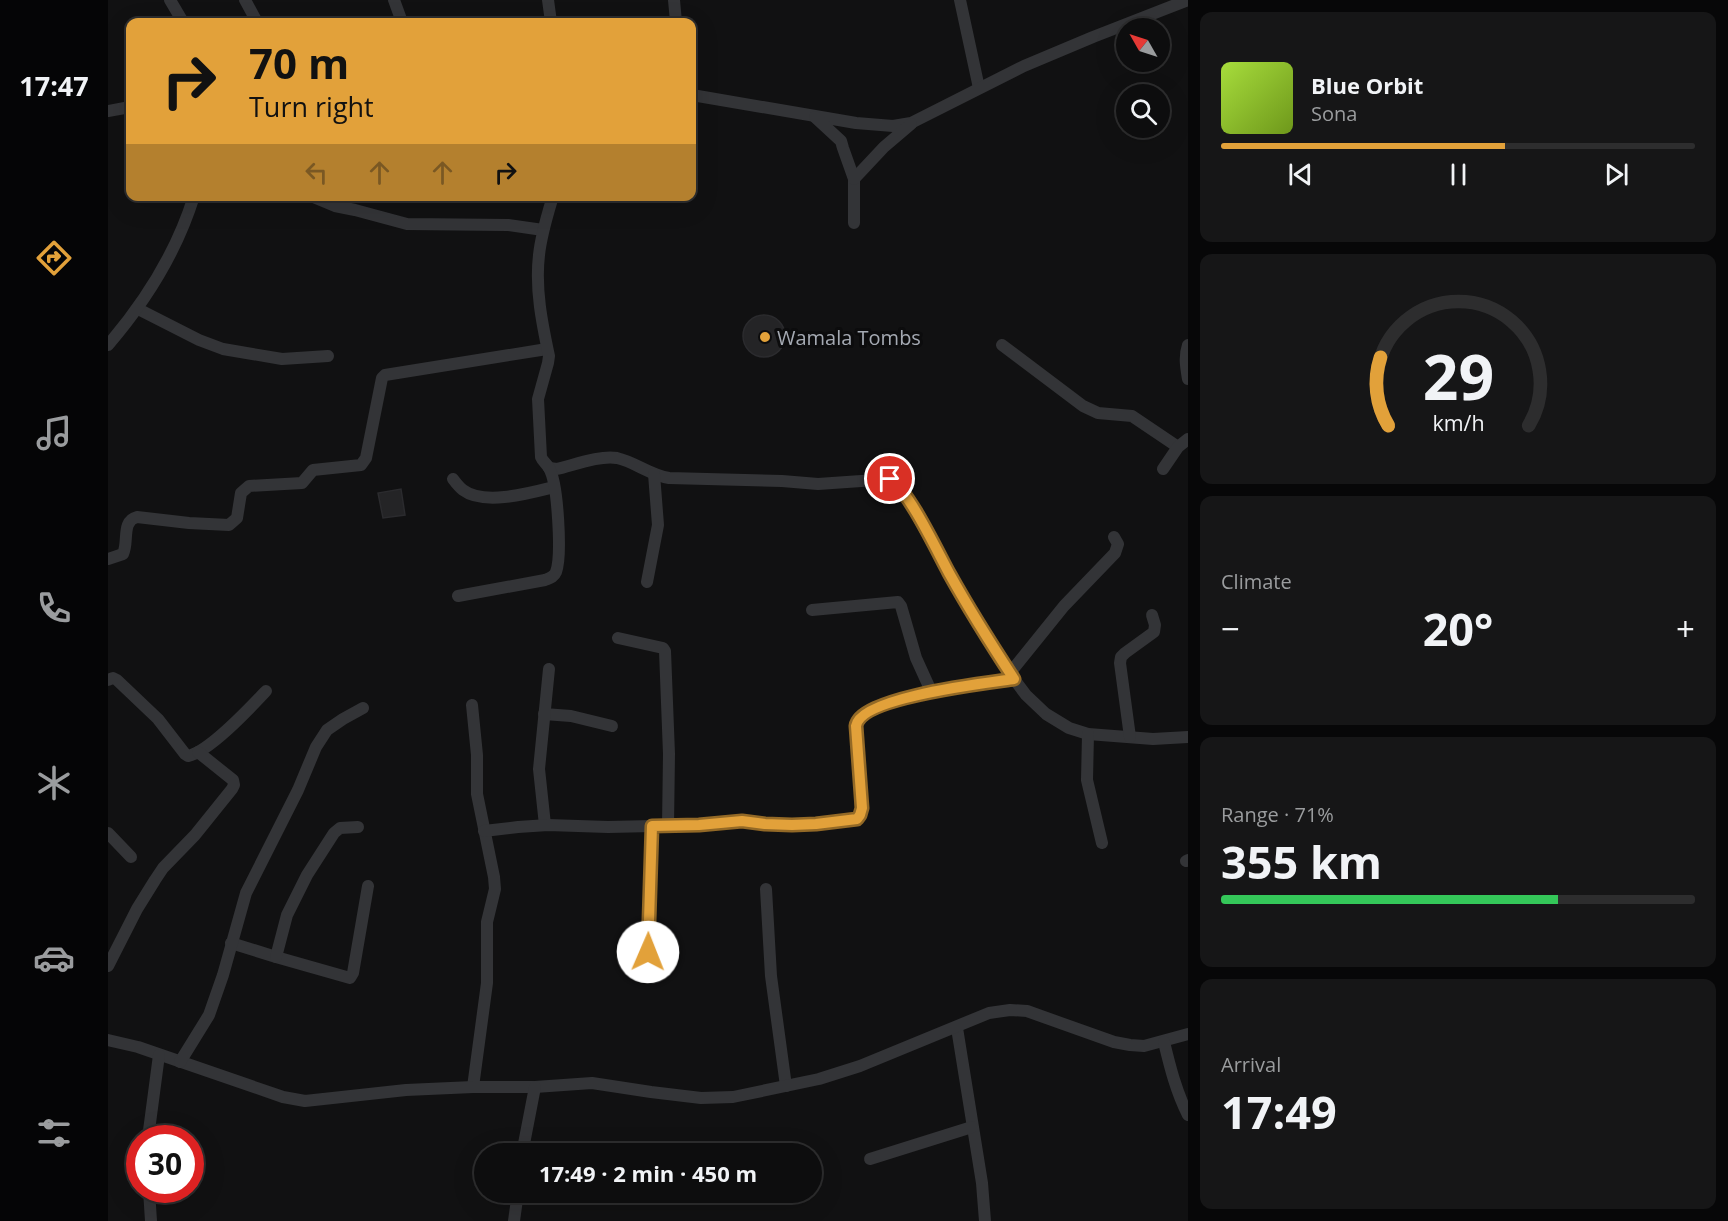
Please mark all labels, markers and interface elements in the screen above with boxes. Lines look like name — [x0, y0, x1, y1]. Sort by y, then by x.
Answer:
north arrow — [1116, 18, 1170, 72]
map controls — [1116, 18, 1170, 138]
text: 70 m — [249, 34, 349, 91]
icon: right — [150, 42, 228, 120]
text: 17:47 — [19, 67, 89, 104]
text: Blue Orbit — [1311, 70, 1423, 100]
button: search — [1116, 84, 1170, 138]
text: Turn right — [249, 88, 374, 125]
text: Sona — [1311, 100, 1357, 127]
icon: left — [300, 156, 333, 189]
icon: ahead — [363, 156, 396, 189]
icon: ahead — [426, 156, 459, 189]
icon: right — [489, 156, 522, 189]
icon: previous — [1284, 158, 1317, 191]
icon: pause — [1442, 158, 1475, 191]
icon: next — [1600, 158, 1633, 191]
icon: directions — [33, 237, 75, 279]
place label: Wamala Tombs — [777, 324, 921, 351]
marker: Wamala Tombs — [758, 330, 772, 344]
text: 29 — [1422, 333, 1494, 418]
text: km/h — [1432, 408, 1484, 437]
icon: music — [33, 412, 75, 454]
pin — [864, 453, 915, 504]
icon: arrive — [873, 462, 906, 495]
text: Climate — [1221, 568, 1292, 595]
icon: phone — [33, 587, 75, 629]
text: 20° — [1423, 598, 1493, 659]
text: − — [1221, 606, 1240, 651]
text: + — [1676, 606, 1695, 651]
icon: climate — [33, 762, 75, 804]
text: Range · 71% — [1221, 801, 1334, 828]
text: 355 km — [1221, 831, 1382, 892]
position arrow — [616, 920, 680, 984]
icon: car — [33, 937, 75, 979]
text: Arrival — [1221, 1051, 1281, 1078]
text: 17:49 — [1221, 1081, 1337, 1142]
icon: filters — [33, 1112, 75, 1154]
speed limit sign: 30 — [126, 1125, 204, 1203]
text: 17:49 · 2 min · 450 m — [539, 1158, 757, 1188]

